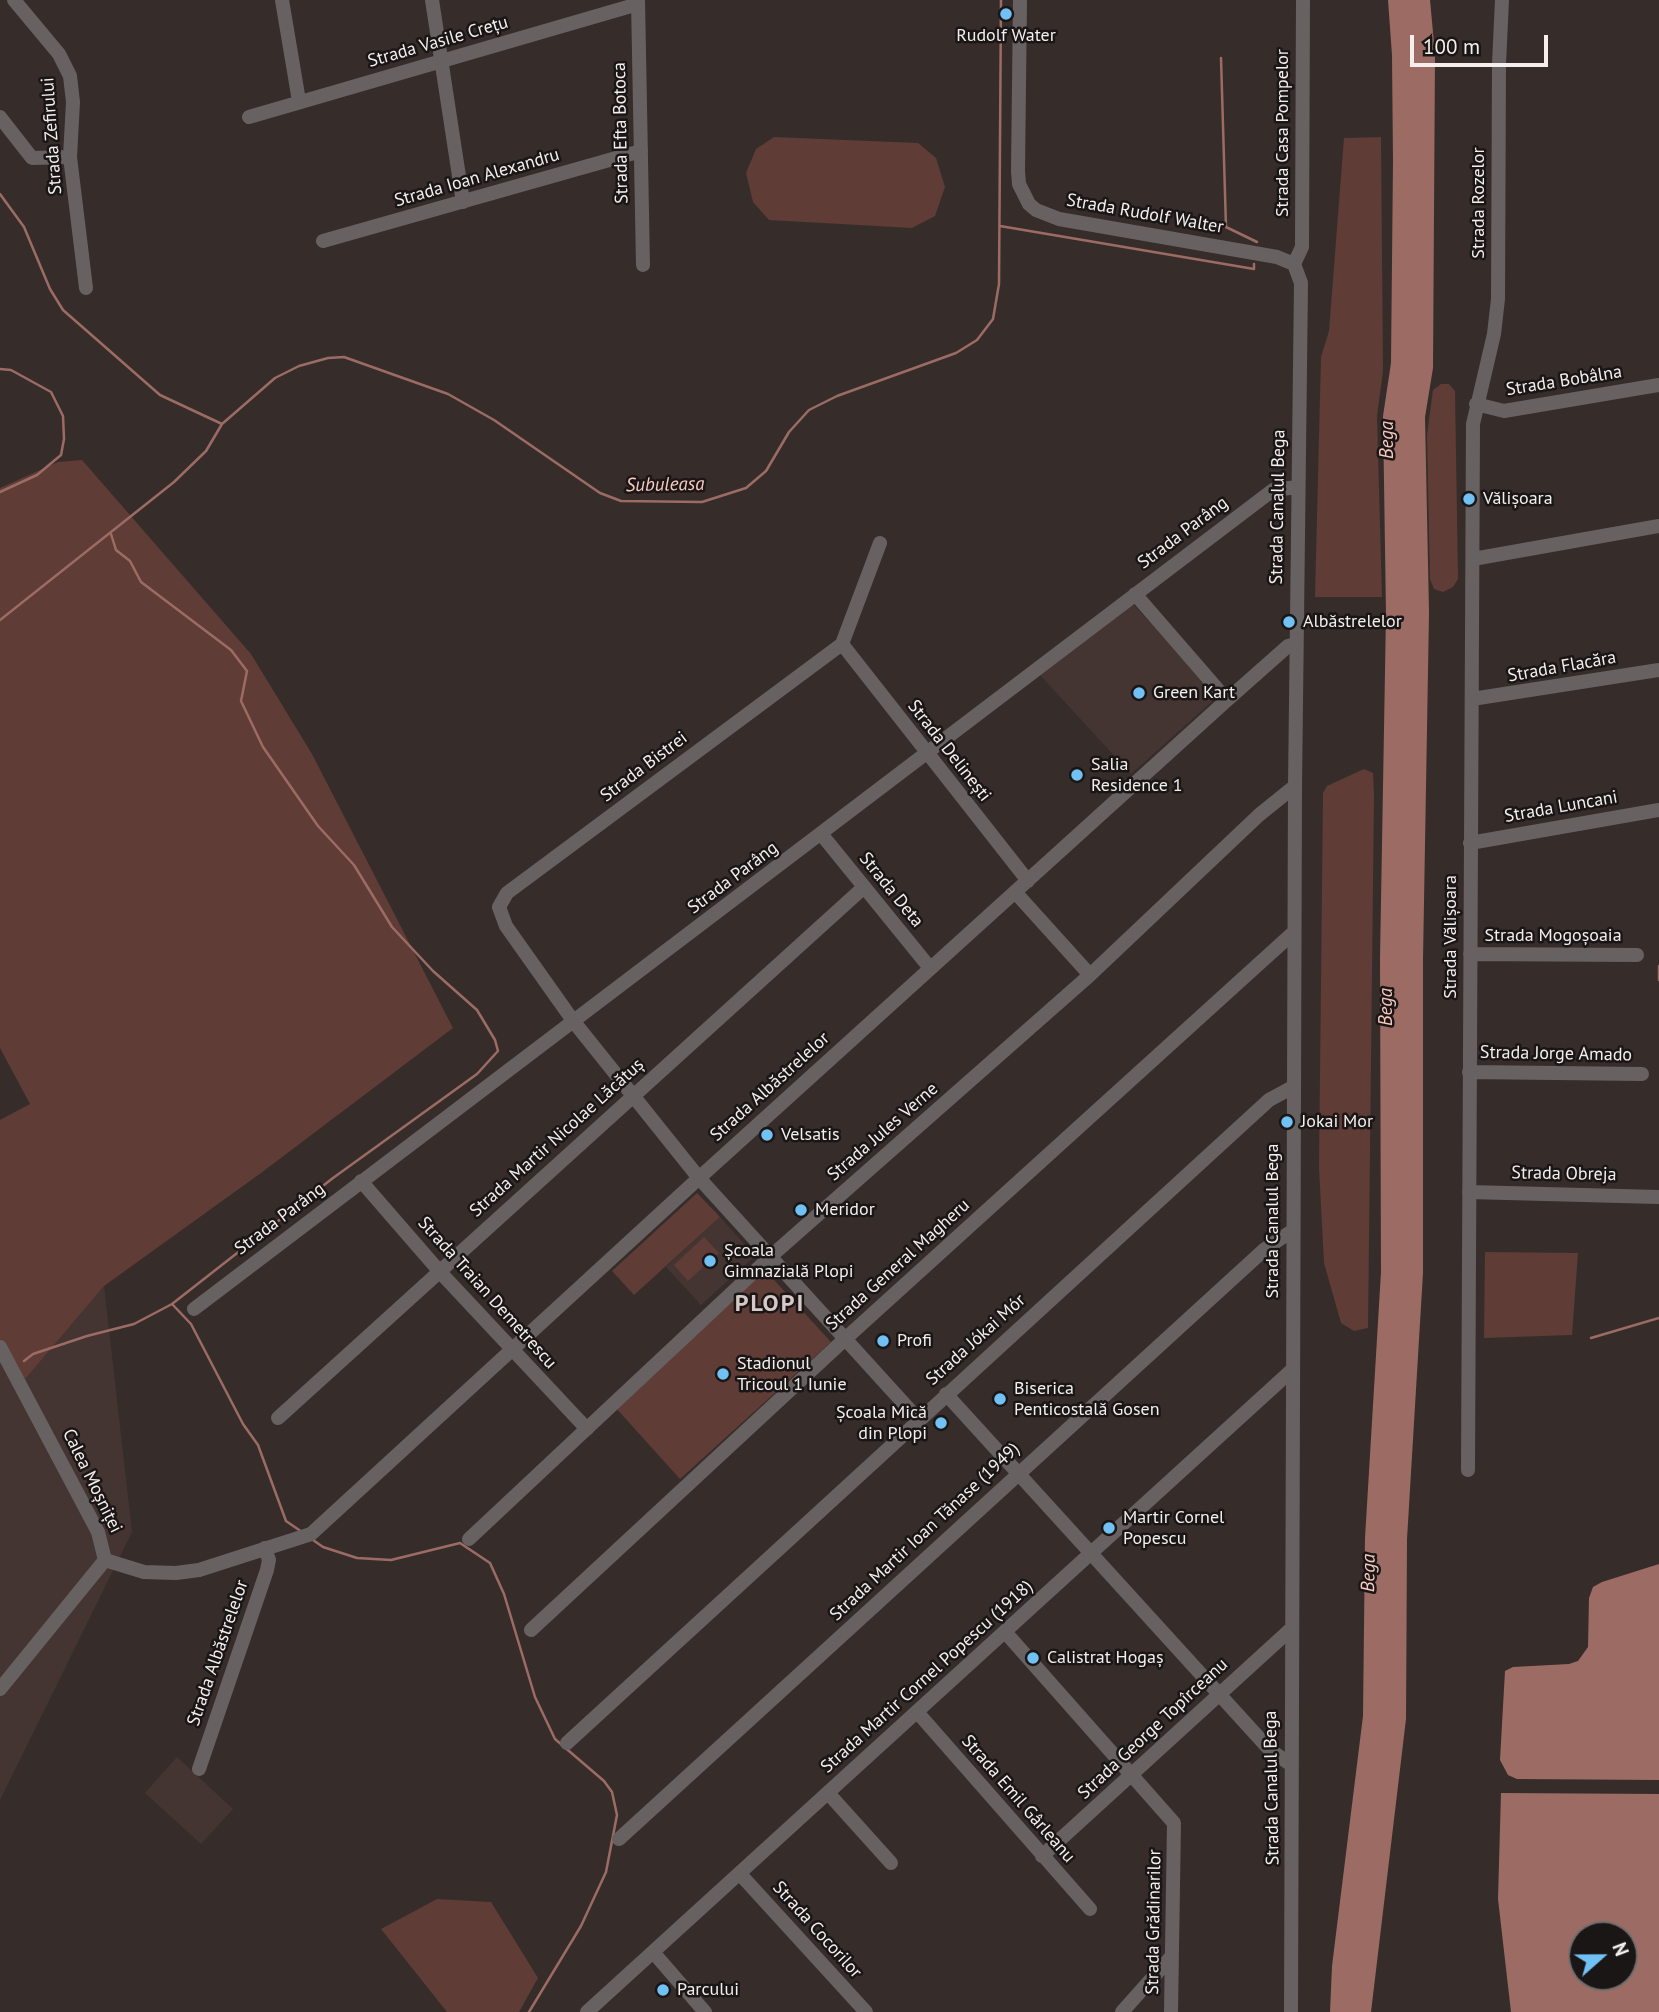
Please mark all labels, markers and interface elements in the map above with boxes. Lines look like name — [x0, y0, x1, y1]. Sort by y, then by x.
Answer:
marker: Rudolf Water — [998, 6, 1014, 22]
street label: Strada Vasile Crețu — [365, 12, 511, 72]
scale bar — [1414, 21, 1552, 65]
place label: Rudolf Water — [956, 25, 1056, 47]
text: 100 m — [1423, 33, 1480, 60]
street label: Strada Casa Pompelor — [1272, 49, 1294, 217]
street label: Strada Efta Botoca — [609, 62, 633, 204]
street label: Strada Zefirului — [37, 77, 67, 195]
street label: Strada Ioan Alexandru — [392, 144, 562, 212]
street label: Strada Rozelor — [1468, 147, 1490, 259]
street label: Strada Rudolf Walter — [1065, 190, 1225, 238]
street label: Strada Bobâlna — [1505, 361, 1623, 401]
water label: Bega — [1377, 421, 1399, 459]
street label: Strada Canalul Bega — [1266, 429, 1290, 585]
water label: Subuleasa — [625, 473, 705, 497]
place label: Vălișoara — [1483, 488, 1553, 510]
marker: Vălișoara — [1461, 491, 1477, 507]
street label: Strada Parâng — [1134, 492, 1232, 574]
place label: Albăstrelelor — [1303, 611, 1402, 633]
marker: Albăstrelelor — [1281, 614, 1297, 630]
street label: Strada Flacăra — [1506, 647, 1618, 687]
place label: Green Kart — [1153, 682, 1235, 704]
marker: Green Kart — [1131, 685, 1147, 701]
street label: Strada Delinești — [903, 696, 995, 806]
street label: Strada Bistrei — [596, 727, 692, 807]
place label: Salia Residence 1 — [1091, 754, 1183, 796]
marker: Salia Residence 1 — [1069, 767, 1085, 783]
street label: Strada Luncani — [1503, 786, 1619, 828]
street label: Strada Parâng — [684, 837, 782, 919]
street label: Strada Deta — [854, 848, 928, 932]
street label: Strada Vălișoara — [1440, 875, 1462, 999]
street label: Strada Mogoșoaia — [1484, 925, 1622, 947]
water label: Bega — [1376, 988, 1398, 1026]
street label: Strada Albăstrelelor — [706, 1028, 834, 1146]
street label: Strada Jorge Amado — [1480, 1042, 1632, 1066]
street label: Strada Martir Nicolae Lăcătuș — [465, 1054, 649, 1222]
street label: Strada Jules Verne — [823, 1078, 943, 1186]
place label: Jokai Mor — [1301, 1111, 1373, 1133]
marker: Jokai Mor — [1279, 1114, 1295, 1130]
place label: Velsatis — [781, 1124, 840, 1146]
marker: Velsatis — [759, 1127, 775, 1143]
street label: Strada Canalul Bega — [1262, 1144, 1284, 1298]
street label: Strada Obreja — [1511, 1162, 1617, 1186]
street label: Strada Parâng — [231, 1178, 329, 1260]
street label: Strada General Magheru — [822, 1195, 974, 1335]
place label: Meridor — [815, 1199, 875, 1221]
marker: Meridor — [793, 1202, 809, 1218]
street label: Strada Traian Demetrescu — [413, 1213, 561, 1373]
place label: Școala Gimnazială Plopi — [724, 1240, 854, 1282]
marker: Școala Gimnazială Plopi — [702, 1253, 718, 1269]
district label: PLOPI — [735, 1290, 805, 1318]
street label: Strada Jókai Mór — [922, 1290, 1030, 1390]
place label: Profi — [897, 1330, 932, 1352]
marker: Profi — [875, 1333, 891, 1349]
place label: Stadionul Tricoul 1 Iunie — [737, 1353, 847, 1396]
marker: Stadionul Tricoul 1 Iunie — [715, 1366, 731, 1382]
place label: Biserica Penticostală Gosen — [1014, 1378, 1160, 1420]
marker: Biserica Penticostală Gosen — [992, 1391, 1008, 1407]
place label: Școala Mică din Plopi — [836, 1402, 927, 1444]
marker: Școala Mică din Plopi — [933, 1415, 949, 1431]
street label: Calea Moșniței — [58, 1425, 126, 1537]
street label: Strada Martir Ioan Tănase (1949) — [826, 1438, 1024, 1626]
place label: Martir Cornel Popescu — [1123, 1507, 1224, 1550]
marker: Martir Cornel Popescu — [1101, 1520, 1117, 1536]
water label: Bega — [1357, 1554, 1381, 1592]
street label: Strada Martir Cornel Popescu (1918) — [817, 1576, 1037, 1778]
street label: Strada Albăstrelelor — [183, 1577, 253, 1729]
place label: Calistrat Hogaș — [1047, 1647, 1164, 1669]
marker: Calistrat Hogaș — [1025, 1650, 1041, 1666]
street label: Strada George Topîrceanu — [1074, 1654, 1232, 1804]
street label: Strada Canalul Bega — [1260, 1710, 1284, 1866]
street label: Strada Emil Gârleanu — [957, 1731, 1079, 1867]
street label: Strada Grădinarilor — [1142, 1849, 1166, 1995]
street label: Strada Cocorilor — [768, 1877, 866, 1983]
north arrow — [1568, 1921, 1638, 1991]
text: N — [1607, 1939, 1634, 1959]
place label: Parcului — [677, 1979, 739, 2001]
marker: Parcului — [655, 1982, 671, 1998]

